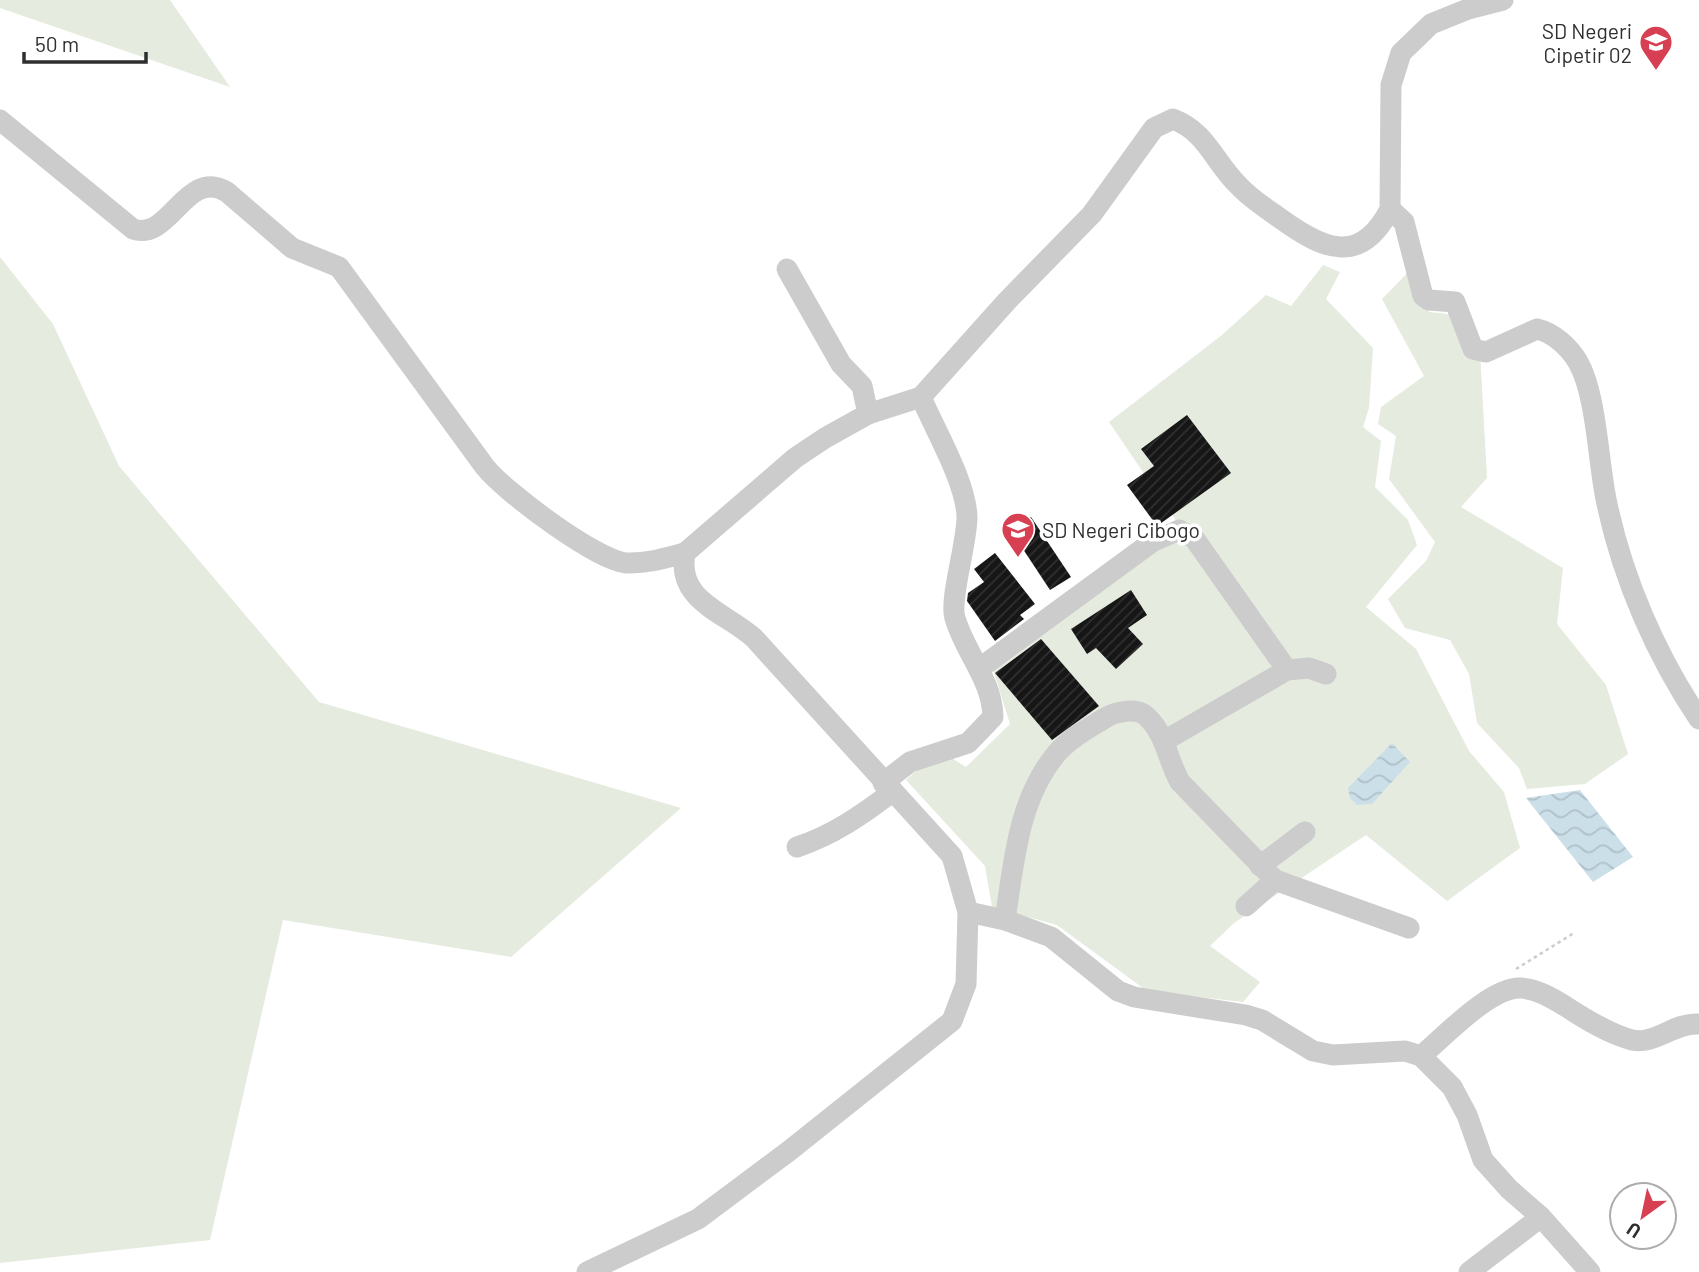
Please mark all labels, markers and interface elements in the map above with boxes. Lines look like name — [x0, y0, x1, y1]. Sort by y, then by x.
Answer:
place label: SD Negeri Cipetir 02 — [1542, 18, 1632, 67]
scale bar — [24, 21, 147, 65]
school or university icon: SD Negeri Cipetir 02 — [1637, 23, 1675, 72]
text: 50 m — [35, 31, 79, 56]
school or university icon: SD Negeri Cibogo — [999, 510, 1037, 559]
place label: SD Negeri Cibogo — [1042, 517, 1200, 542]
north arrow — [1608, 1181, 1678, 1251]
text: U — [1622, 1218, 1645, 1244]

